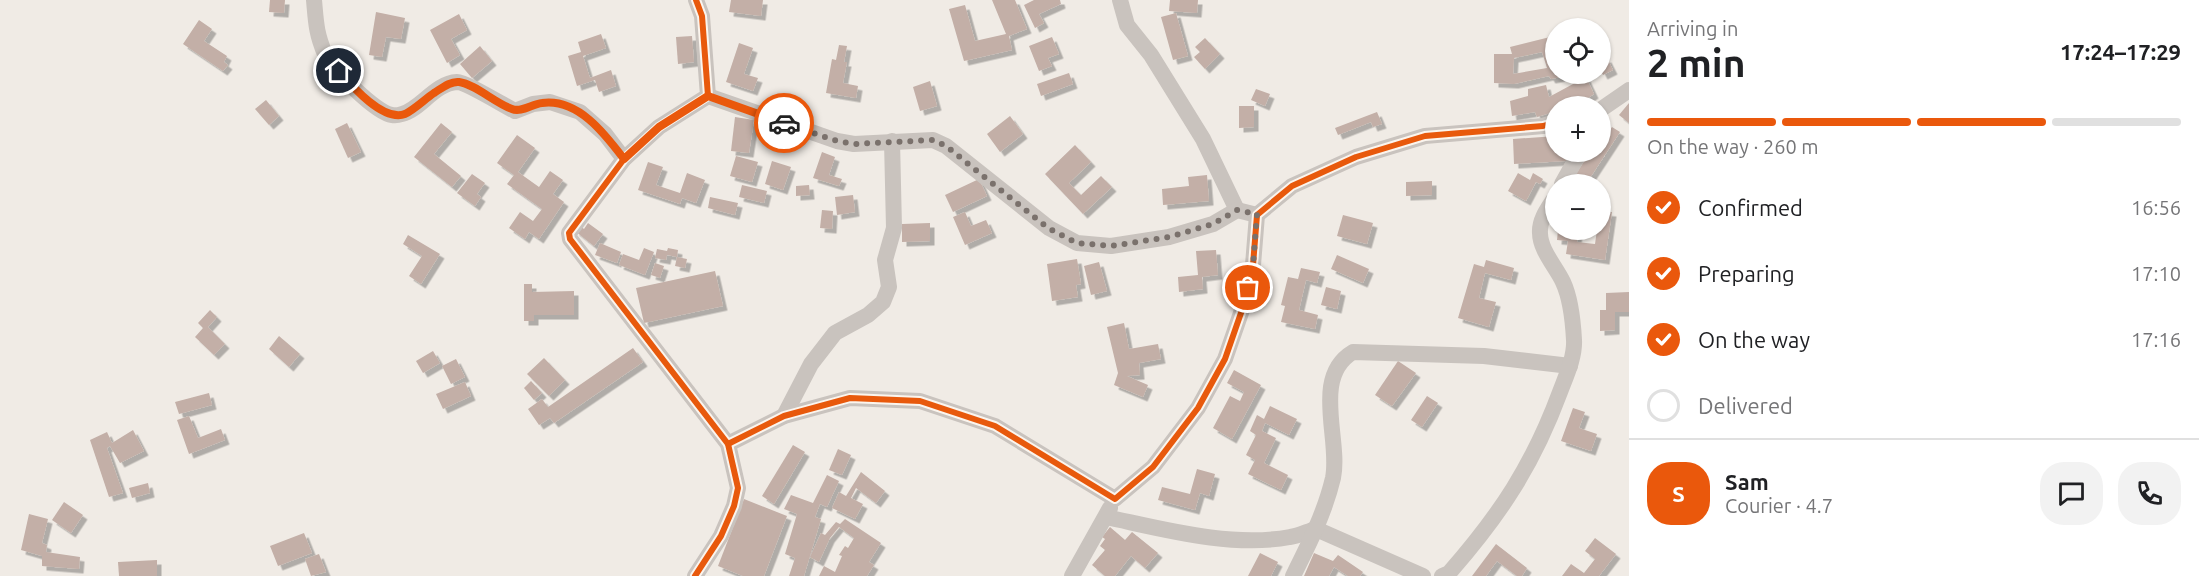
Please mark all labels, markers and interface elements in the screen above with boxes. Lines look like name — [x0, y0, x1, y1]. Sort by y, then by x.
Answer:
text: Arriving in — [1647, 17, 1738, 40]
map controls — [1545, 18, 1611, 240]
button: locate — [1545, 18, 1611, 84]
text: 17:24–17:29 — [2060, 39, 2181, 64]
text: 2 min — [1647, 41, 1746, 84]
pin — [313, 45, 364, 96]
icon: home — [322, 54, 355, 87]
courier — [754, 93, 814, 153]
button: + — [1545, 96, 1611, 162]
icon: car — [768, 107, 801, 140]
text: On the way · 260 m — [1647, 135, 1819, 158]
button: − — [1545, 174, 1611, 240]
icon: check — [1647, 191, 1680, 224]
text: Confirmed — [1698, 195, 1803, 220]
text: 16:56 — [2131, 196, 2181, 219]
icon: check — [1647, 257, 1680, 290]
text: Preparing — [1698, 261, 1795, 286]
pin — [1222, 262, 1273, 313]
text: 17:10 — [2131, 262, 2181, 285]
icon: bag — [1231, 271, 1264, 304]
icon: check — [1647, 323, 1680, 356]
text: On the way — [1698, 327, 1810, 352]
text: 17:16 — [2131, 328, 2181, 351]
text: Delivered — [1698, 393, 1793, 418]
button: chat — [2040, 462, 2103, 525]
button: phone — [2118, 462, 2181, 525]
text: Sam — [1725, 469, 1769, 494]
text: S — [1672, 481, 1685, 506]
text: Courier · 4.7 — [1725, 494, 1833, 517]

